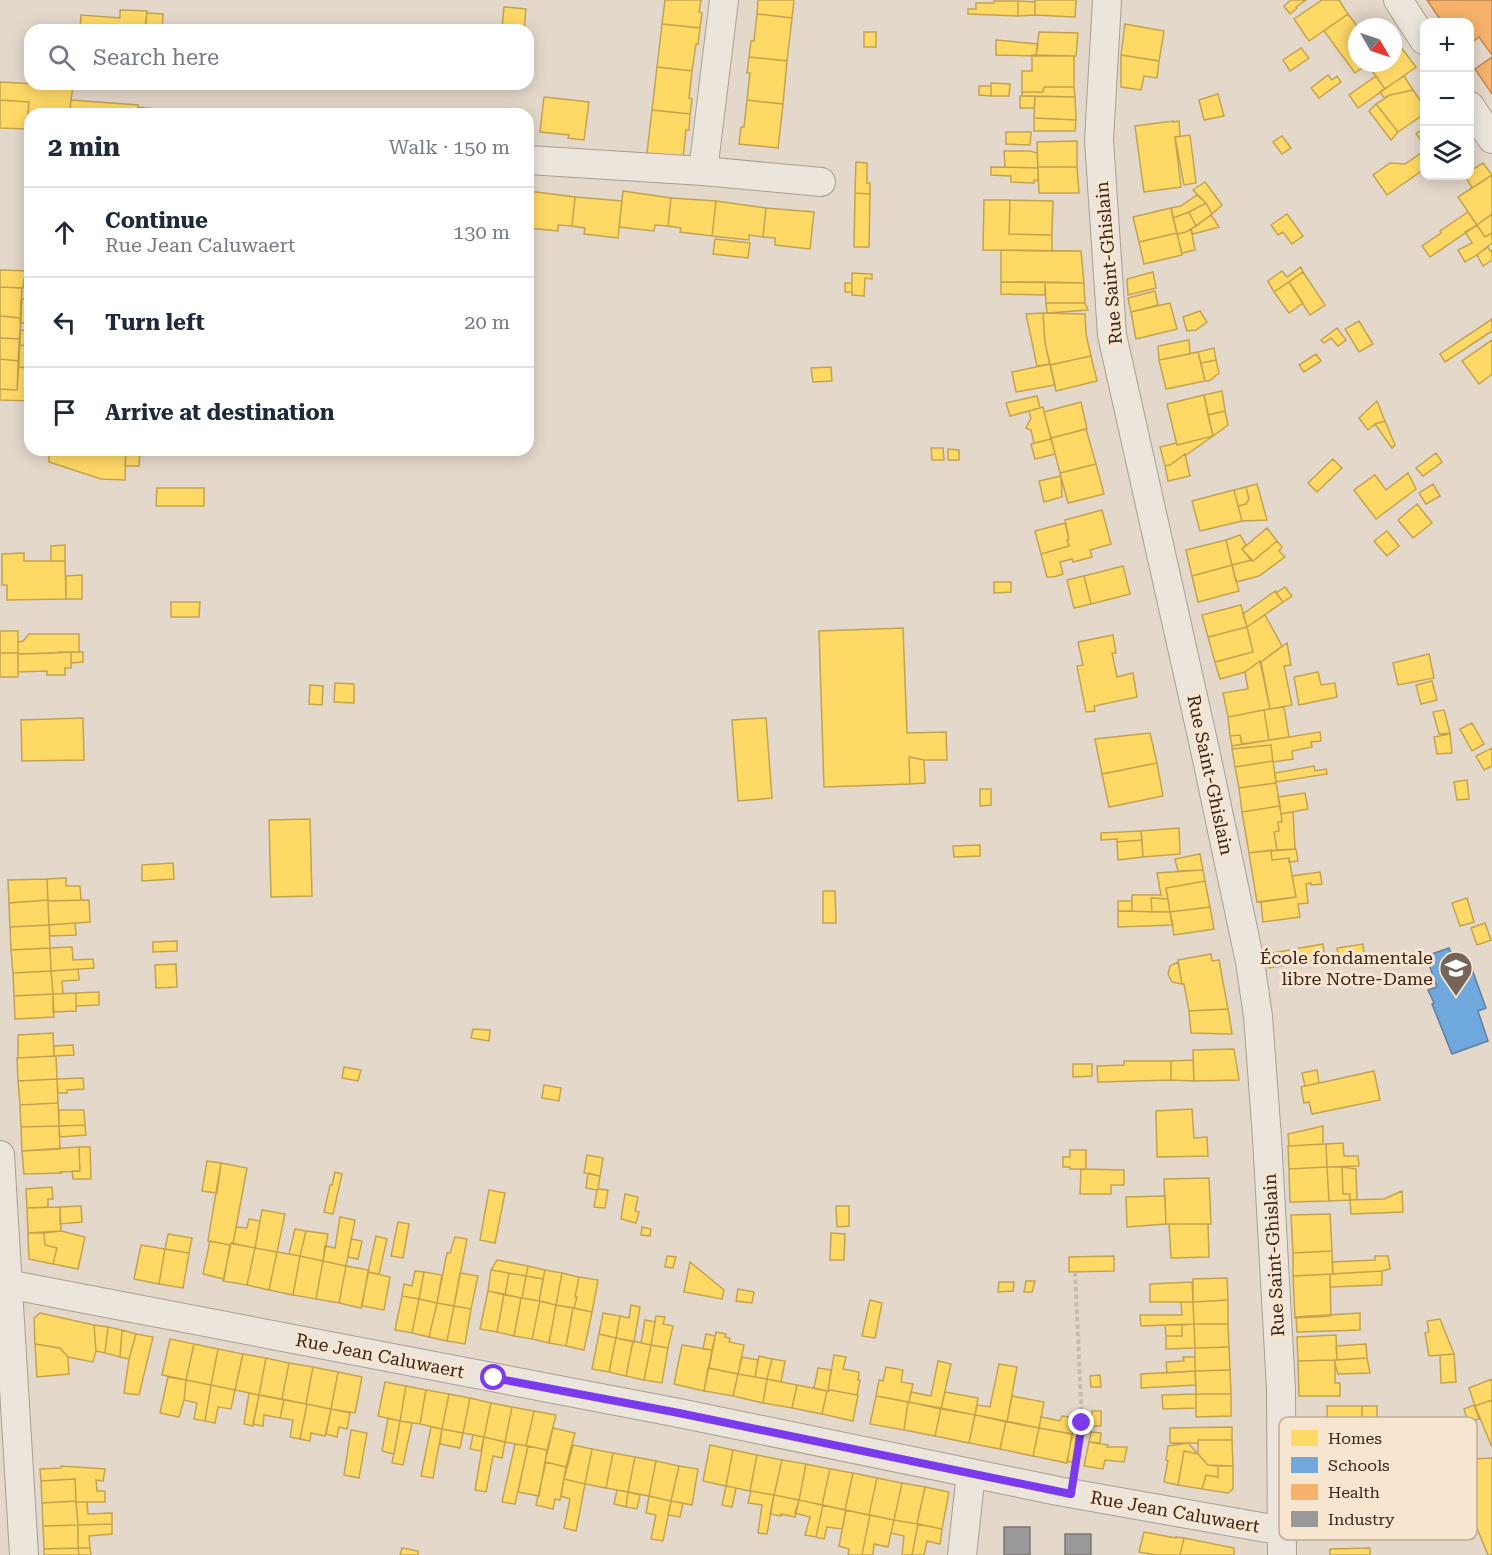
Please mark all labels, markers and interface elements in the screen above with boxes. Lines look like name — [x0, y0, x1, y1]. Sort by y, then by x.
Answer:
north arrow — [1348, 18, 1402, 72]
map controls — [1420, 18, 1474, 180]
button: + — [1420, 18, 1474, 72]
search box — [24, 24, 534, 90]
icon: search — [45, 41, 78, 74]
text: Search here — [93, 45, 219, 70]
button: − — [1420, 72, 1474, 126]
button: layers — [1420, 126, 1474, 180]
text: 2 min — [48, 132, 120, 162]
text: Walk · 150 m — [389, 135, 510, 159]
street label: Rue Saint-Ghislain — [1091, 180, 1126, 345]
text: Continue — [105, 208, 208, 233]
icon: ahead — [48, 216, 81, 249]
text: 130 m — [453, 220, 510, 244]
text: Rue Jean Caluwaert — [105, 233, 295, 257]
icon: left — [48, 306, 81, 339]
text: Turn left — [105, 310, 205, 335]
text: 20 m — [464, 310, 510, 334]
icon: arrive — [48, 396, 81, 429]
text: Arrive at destination — [105, 400, 334, 425]
street label: Rue Saint-Ghislain — [1183, 693, 1238, 857]
place label: École fondamentale libre Notre-Dame — [1260, 947, 1433, 989]
school or university icon: École fondamentale libre Notre-Dame — [1438, 950, 1474, 997]
street label: Rue Saint-Ghislain — [1259, 1172, 1288, 1337]
street label: Rue Jean Caluwaert — [294, 1329, 466, 1382]
route start — [480, 1364, 506, 1390]
route end — [1068, 1409, 1094, 1435]
legend — [1279, 1417, 1477, 1540]
text: Homes — [1328, 1429, 1382, 1448]
text: Schools — [1328, 1456, 1390, 1475]
text: Health — [1328, 1483, 1380, 1502]
street label: Rue Jean Caluwaert — [1089, 1486, 1262, 1537]
text: Industry — [1328, 1510, 1395, 1529]

